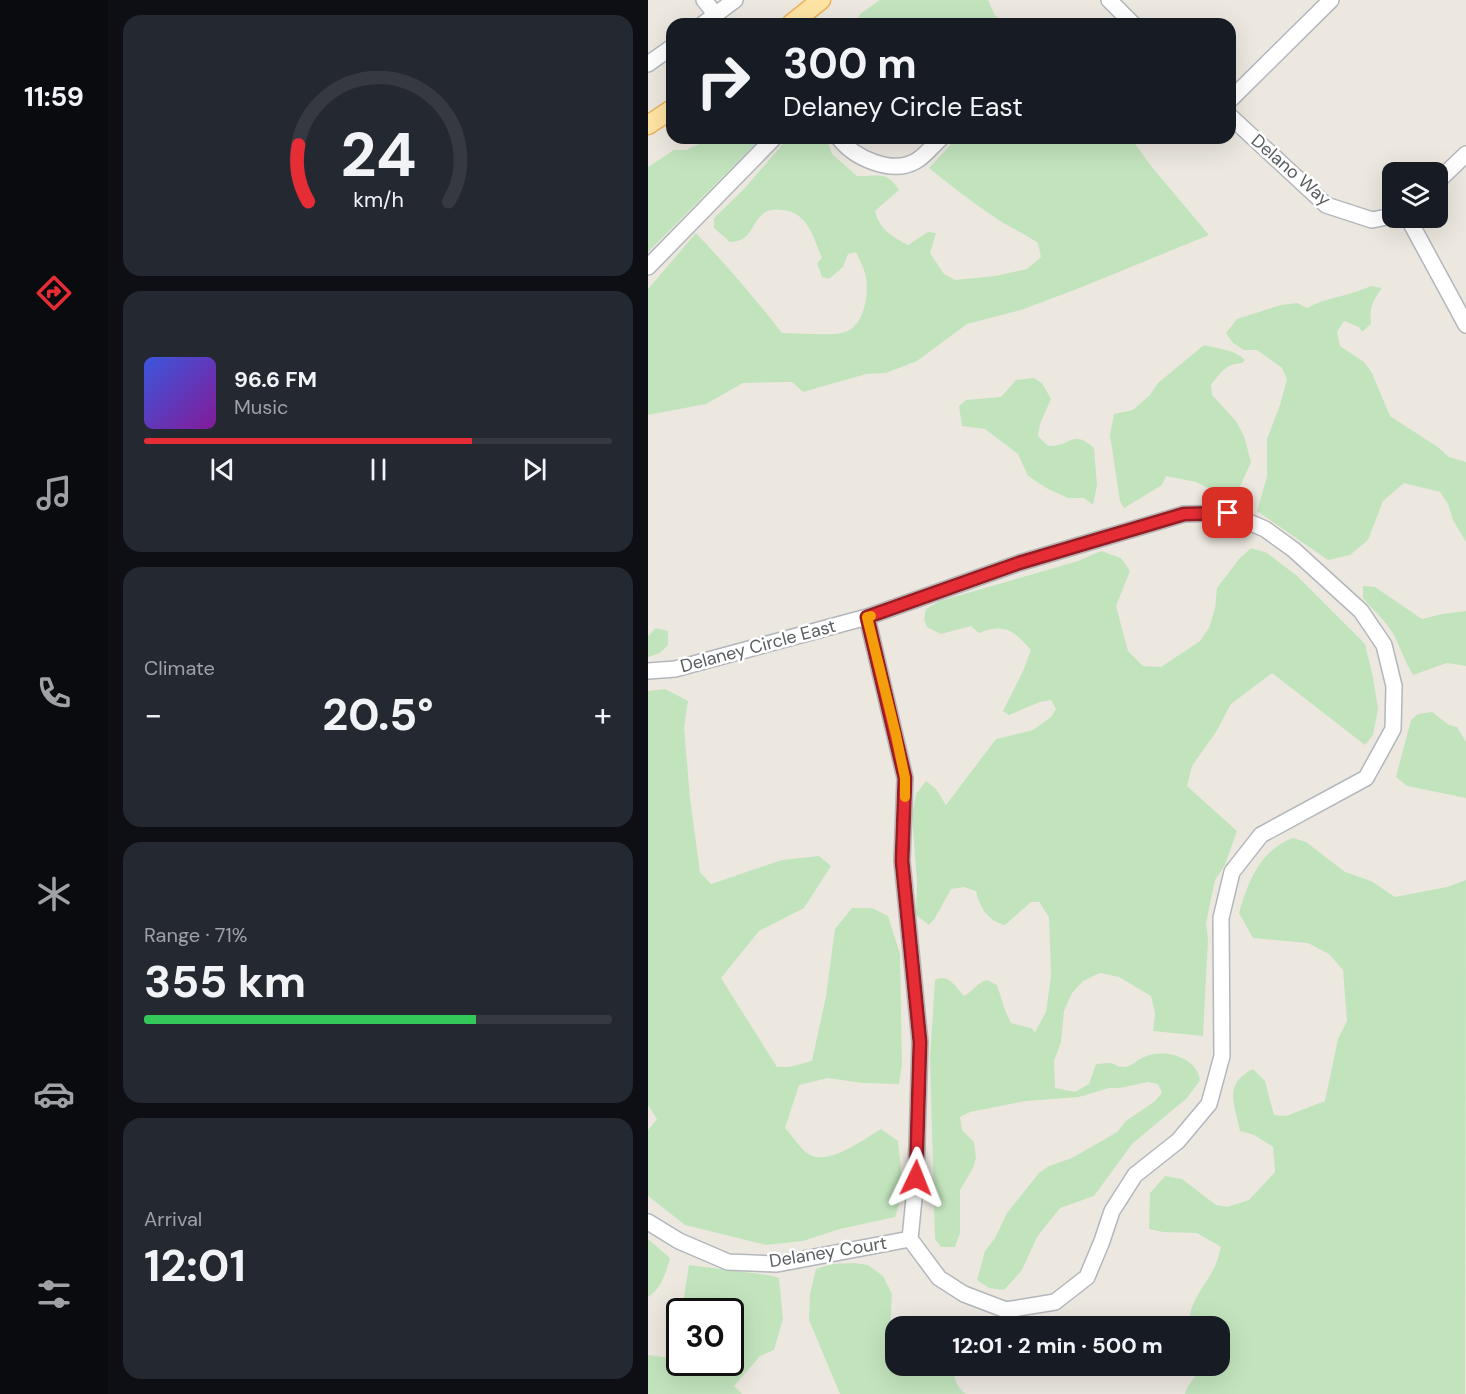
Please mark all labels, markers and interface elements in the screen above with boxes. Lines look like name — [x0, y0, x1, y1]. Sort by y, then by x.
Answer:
text: 300 m — [783, 36, 917, 91]
icon: right — [684, 42, 762, 120]
text: 11:59 — [24, 79, 84, 114]
text: Delaney Circle East — [783, 89, 1023, 124]
text: 24 — [340, 115, 416, 196]
street label: Delano Way — [1246, 129, 1336, 211]
map controls — [1382, 162, 1448, 228]
button: layers — [1382, 162, 1448, 228]
text: km/h — [353, 187, 403, 215]
icon: directions — [33, 272, 75, 314]
text: 96.6 FM — [234, 365, 317, 394]
text: Music — [234, 394, 289, 420]
icon: previous — [206, 453, 239, 486]
icon: pause — [362, 453, 395, 486]
icon: next — [518, 453, 551, 486]
icon: music — [33, 472, 75, 514]
pin — [1202, 487, 1253, 538]
icon: arrive — [1211, 496, 1244, 529]
street label: Delaney Circle East — [678, 614, 838, 678]
text: Climate — [144, 655, 215, 681]
icon: phone — [33, 672, 75, 714]
text: 20.5° — [322, 685, 434, 744]
text: − — [144, 693, 162, 736]
text: + — [594, 693, 612, 736]
icon: climate — [33, 873, 75, 915]
text: Range · 71% — [144, 922, 247, 948]
text: 355 km — [144, 952, 306, 1011]
icon: car — [33, 1073, 75, 1115]
position arrow — [884, 1146, 948, 1210]
text: Arrival — [144, 1206, 202, 1232]
street label: Delaney Court — [767, 1231, 889, 1273]
text: 12:01 — [144, 1236, 246, 1295]
icon: filters — [33, 1273, 75, 1315]
speed limit sign: 30 — [666, 1298, 744, 1376]
text: 12:01 · 2 min · 500 m — [952, 1331, 1163, 1360]

